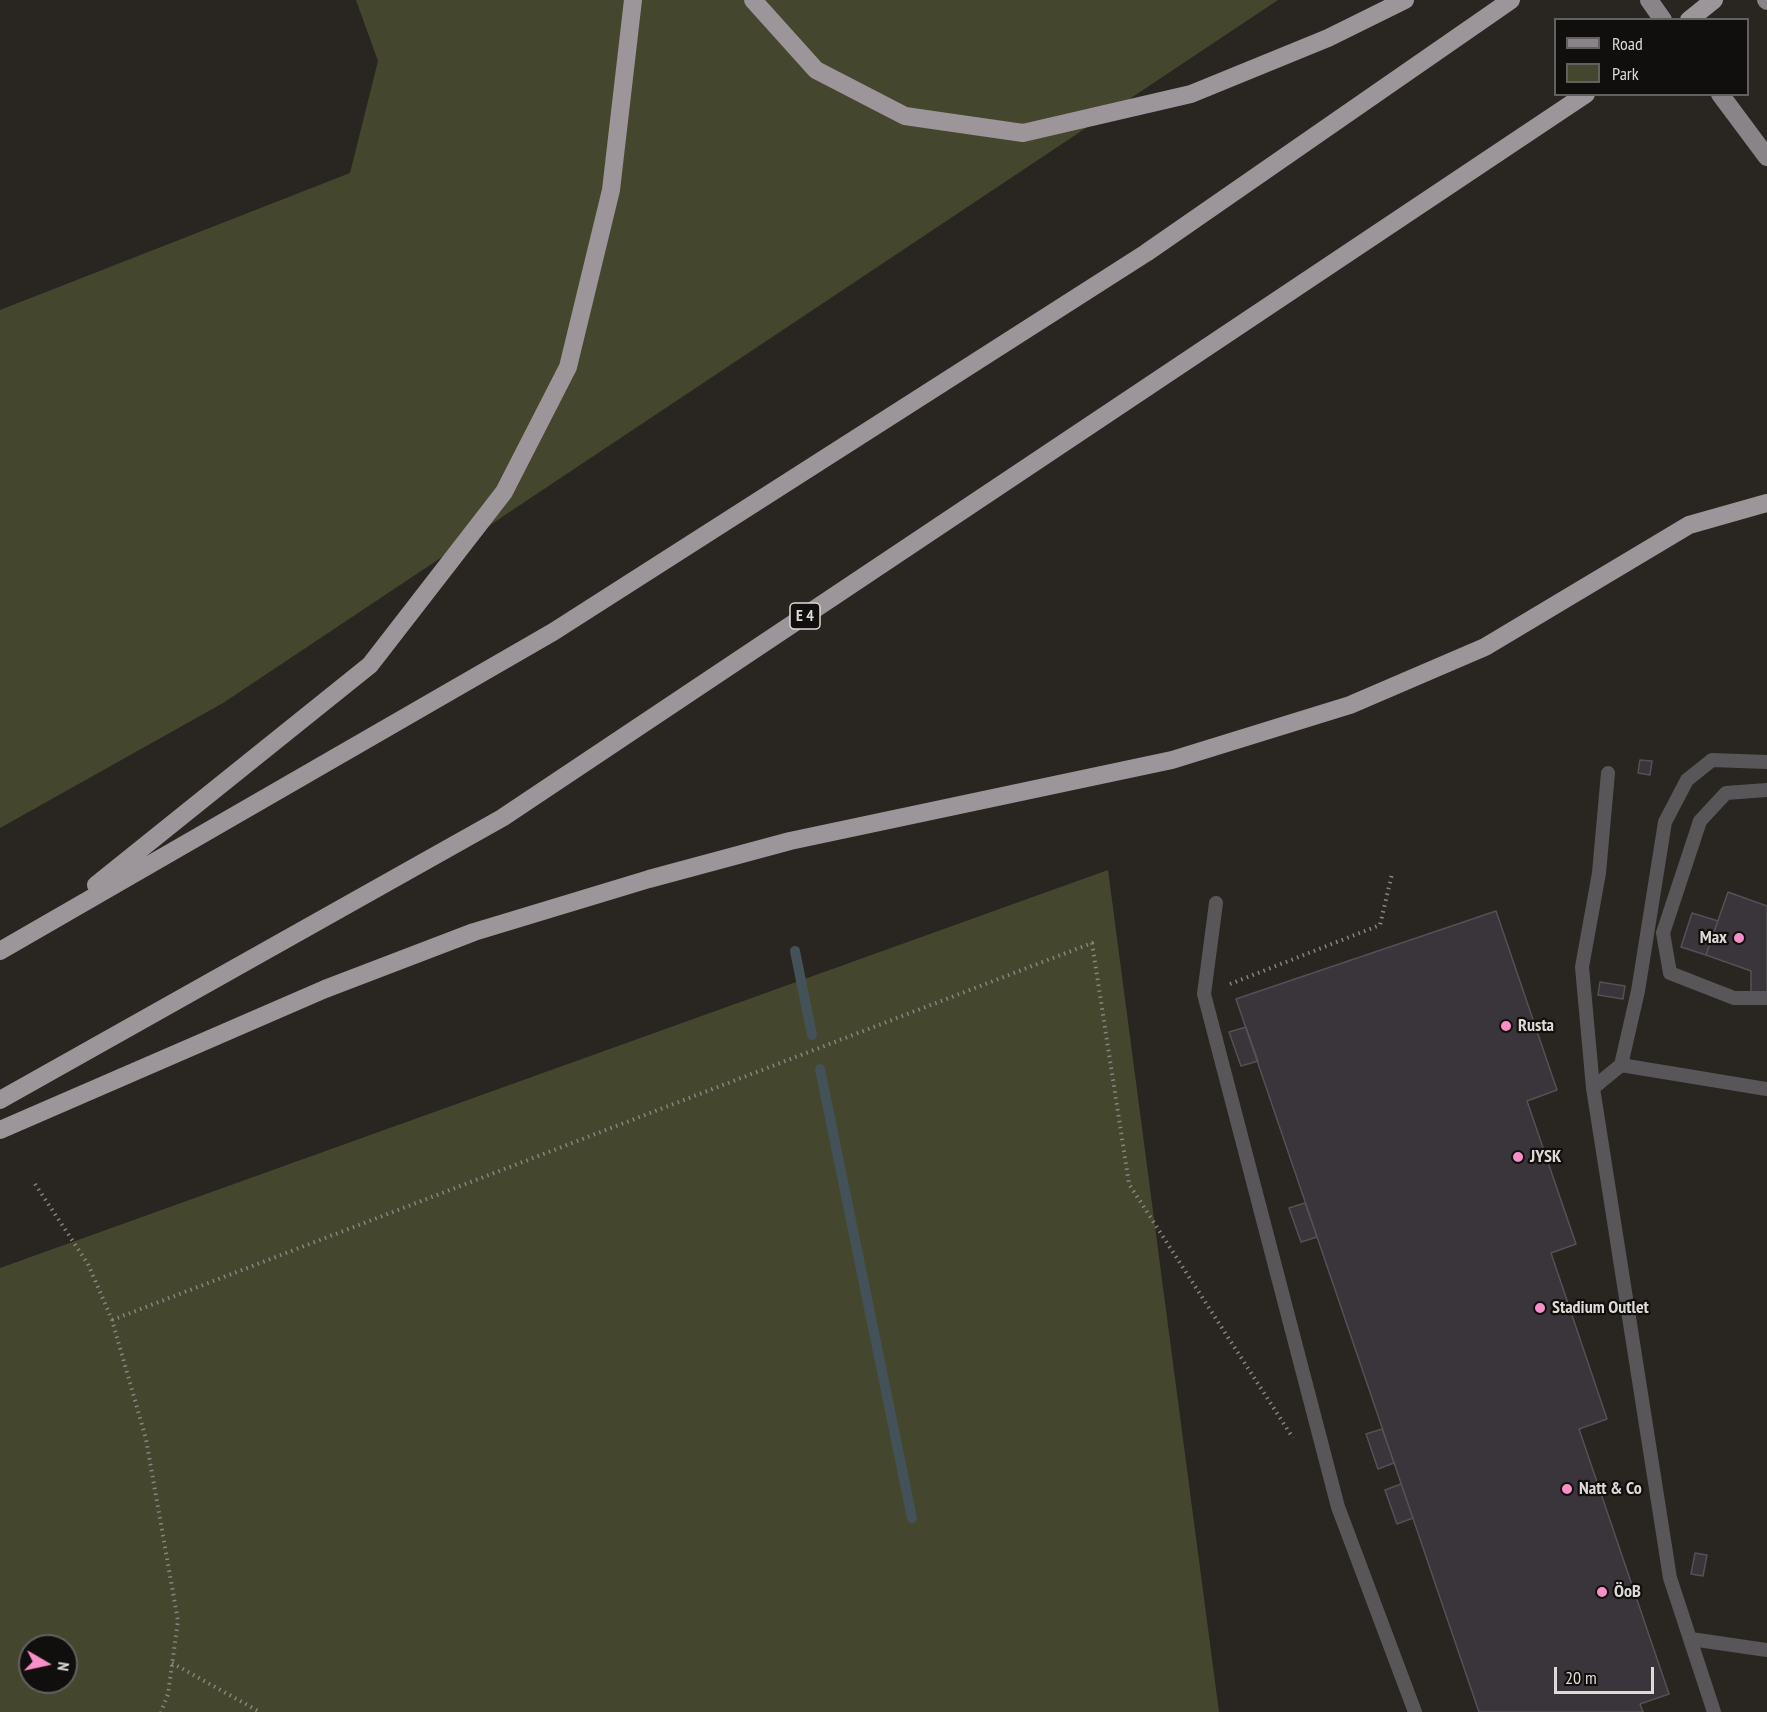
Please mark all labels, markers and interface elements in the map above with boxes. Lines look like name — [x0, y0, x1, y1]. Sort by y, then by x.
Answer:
legend — [1554, 18, 1749, 96]
text: Road — [1612, 32, 1643, 55]
text: Park — [1612, 62, 1639, 85]
road number: E 4 — [790, 603, 820, 629]
place label: Max — [1700, 927, 1727, 949]
marker: Max — [1732, 931, 1746, 945]
place label: Rusta — [1518, 1015, 1554, 1037]
marker: Rusta — [1499, 1019, 1513, 1033]
place label: JYSK — [1530, 1146, 1561, 1168]
marker: JYSK — [1511, 1150, 1525, 1164]
place label: Stadium Outlet — [1552, 1297, 1649, 1319]
marker: Stadium Outlet — [1533, 1301, 1547, 1315]
place label: Natt & Co — [1579, 1478, 1642, 1500]
marker: Natt & Co — [1560, 1482, 1574, 1496]
place label: ÖoB — [1614, 1581, 1641, 1603]
marker: ÖoB — [1595, 1585, 1609, 1599]
north arrow — [18, 1634, 78, 1694]
scale bar — [1557, 1655, 1658, 1693]
text: N — [53, 1661, 74, 1672]
text: 20 m — [1565, 1666, 1597, 1689]

